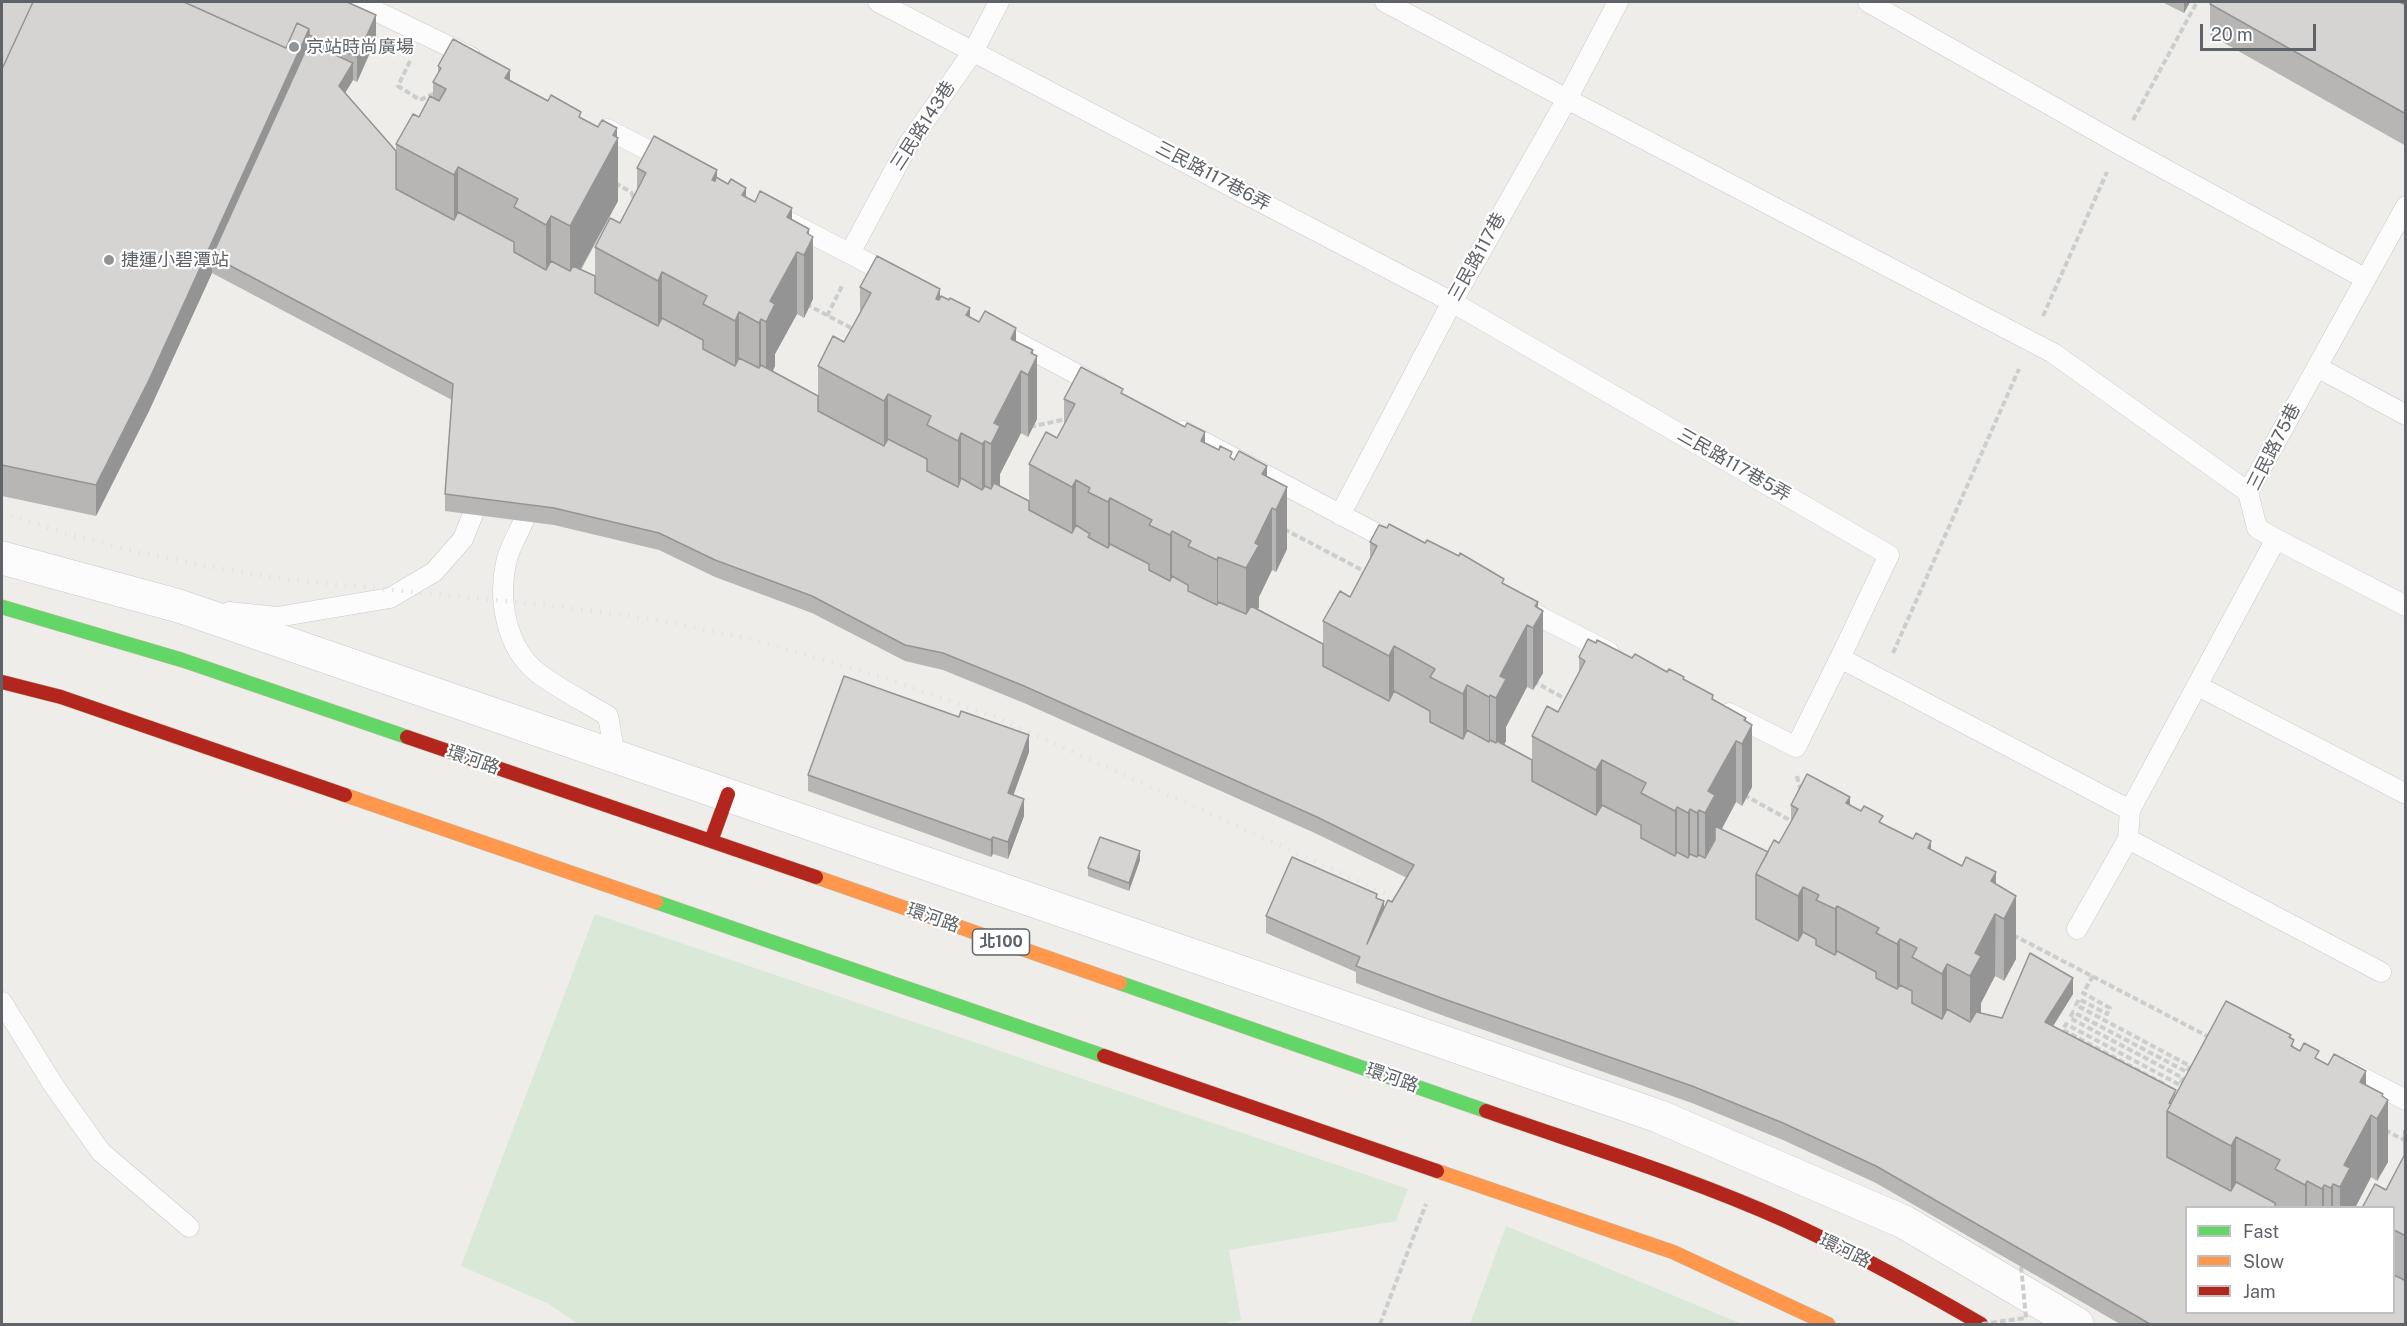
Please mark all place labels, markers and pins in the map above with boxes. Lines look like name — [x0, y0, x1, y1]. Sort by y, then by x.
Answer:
place label: 京站時尚廣場 — [306, 36, 414, 58]
marker: 京站時尚廣場 — [287, 40, 301, 54]
place label: 捷運小碧潭站 — [121, 249, 229, 271]
marker: 捷運小碧潭站 — [102, 253, 116, 267]

